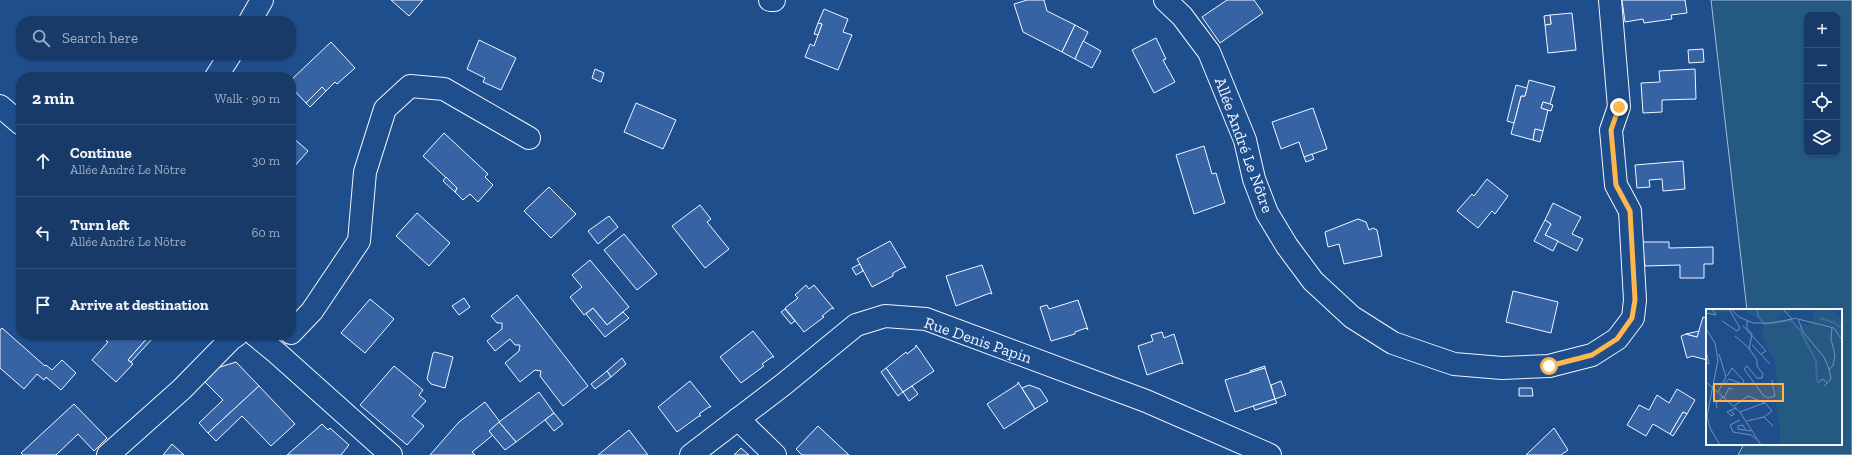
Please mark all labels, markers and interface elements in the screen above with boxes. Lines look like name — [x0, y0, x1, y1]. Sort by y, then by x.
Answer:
map controls — [1804, 12, 1840, 156]
button: + — [1804, 12, 1840, 48]
search box — [16, 16, 296, 60]
icon: search — [30, 27, 52, 49]
text: Search here — [62, 29, 138, 47]
button: − — [1804, 48, 1840, 84]
street label: Allée André Le Nôtre — [1211, 75, 1277, 215]
button: locate — [1804, 84, 1840, 120]
text: 2 min — [32, 88, 74, 108]
text: Walk · 90 m — [215, 91, 280, 106]
route end — [1610, 98, 1628, 116]
button: layers — [1804, 120, 1840, 156]
text: Continue — [70, 144, 132, 162]
icon: ahead — [32, 150, 54, 172]
text: 30 m — [252, 153, 280, 168]
text: Allée André Le Nôtre — [70, 162, 186, 177]
text: Turn left — [70, 216, 130, 234]
icon: left — [32, 222, 54, 244]
text: 60 m — [251, 225, 280, 240]
text: Allée André Le Nôtre — [70, 234, 186, 249]
icon: arrive — [32, 294, 54, 316]
text: Arrive at destination — [70, 296, 209, 314]
inset map — [1706, 309, 1842, 445]
street label: Rue Denis Papin — [922, 313, 1035, 368]
route start — [1540, 357, 1558, 375]

